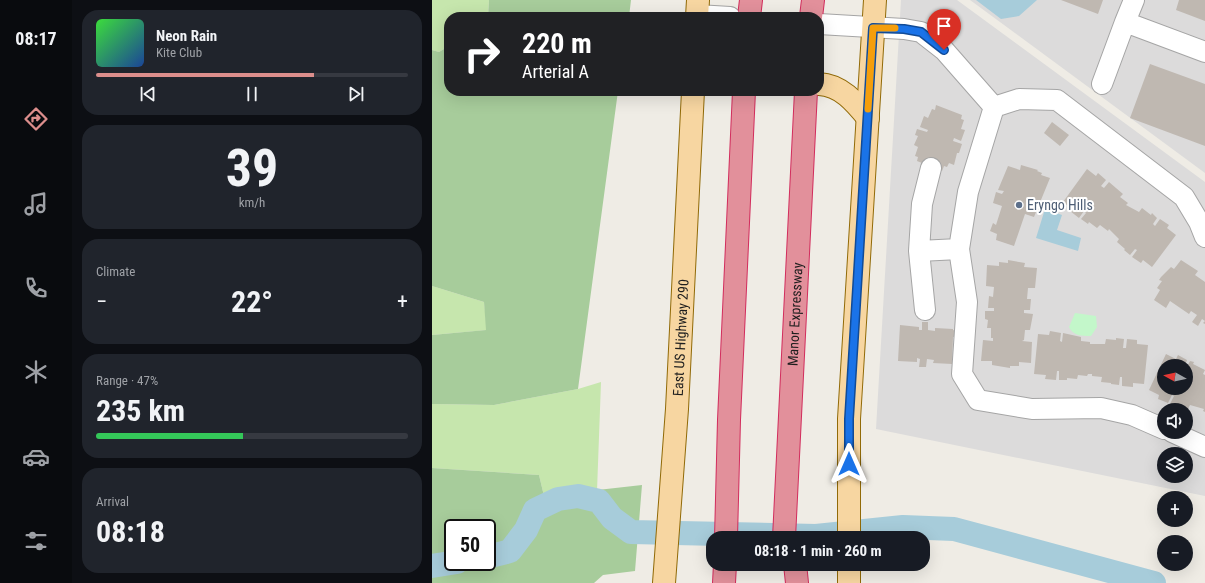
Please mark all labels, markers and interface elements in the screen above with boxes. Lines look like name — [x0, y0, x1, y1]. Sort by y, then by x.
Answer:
pin — [927, 9, 961, 50]
icon: arrive — [933, 15, 955, 37]
text: Neon Rain — [156, 27, 217, 45]
text: 220 m — [522, 27, 592, 60]
text: 08:17 — [15, 28, 57, 49]
icon: right — [456, 28, 508, 80]
text: Kite Club — [156, 45, 202, 60]
text: Arterial A — [522, 61, 589, 82]
icon: previous — [137, 83, 159, 105]
icon: pause — [241, 83, 263, 105]
icon: next — [345, 83, 367, 105]
icon: directions — [22, 105, 50, 133]
text: 39 — [226, 138, 278, 199]
icon: music — [22, 190, 50, 218]
text: km/h — [239, 195, 265, 210]
place label: Eryngo Hills — [1027, 197, 1093, 213]
marker: Eryngo Hills — [1014, 200, 1024, 210]
street label: Manor Expressway — [784, 262, 806, 366]
text: Climate — [96, 264, 135, 279]
icon: phone — [22, 274, 50, 302]
street label: East US Highway 290 — [670, 279, 692, 396]
text: 22° — [231, 284, 273, 319]
text: − — [96, 289, 107, 314]
text: + — [397, 289, 408, 314]
icon: climate — [22, 358, 50, 386]
north arrow — [1157, 359, 1193, 395]
map controls — [1157, 359, 1193, 571]
text: Range · 47% — [96, 373, 158, 388]
text: 235 km — [96, 393, 185, 428]
button: sound — [1157, 403, 1193, 439]
icon: car — [22, 443, 50, 471]
position arrow — [828, 443, 870, 485]
button: layers — [1157, 447, 1193, 483]
button: + — [1157, 491, 1193, 527]
text: Arrival — [96, 494, 129, 509]
text: 08:18 — [96, 514, 165, 549]
speed limit sign: 50 — [444, 519, 496, 571]
icon: filters — [22, 527, 50, 555]
button: − — [1157, 535, 1193, 571]
text: 08:18 · 1 min · 260 m — [754, 542, 882, 560]

